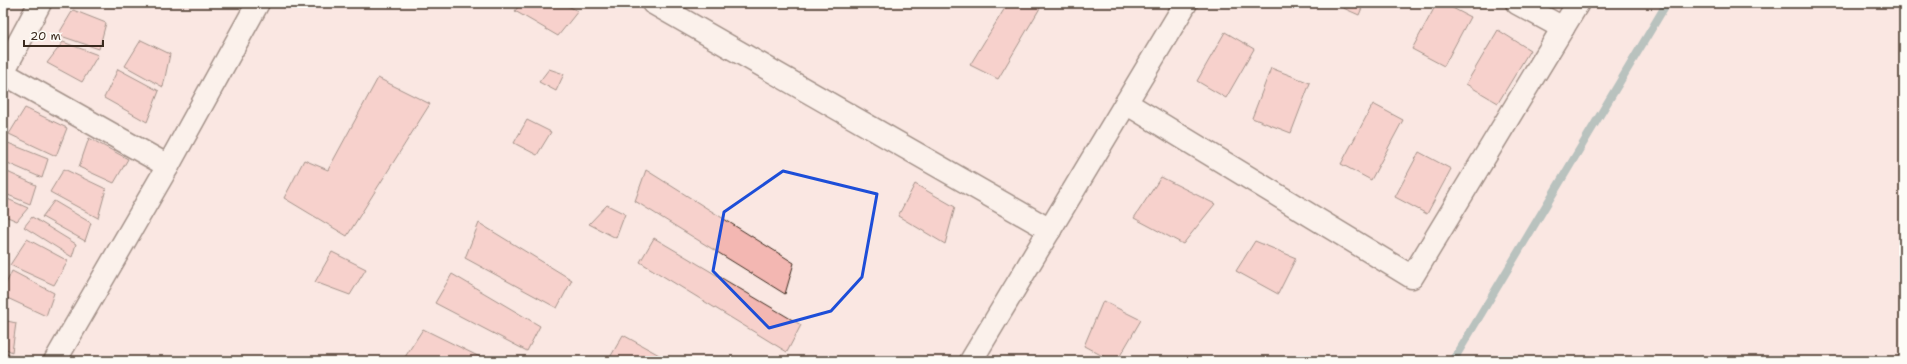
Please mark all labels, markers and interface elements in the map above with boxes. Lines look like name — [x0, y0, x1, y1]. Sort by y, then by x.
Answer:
scale bar — [24, 22, 103, 48]
text: 20 m — [30, 28, 61, 44]

